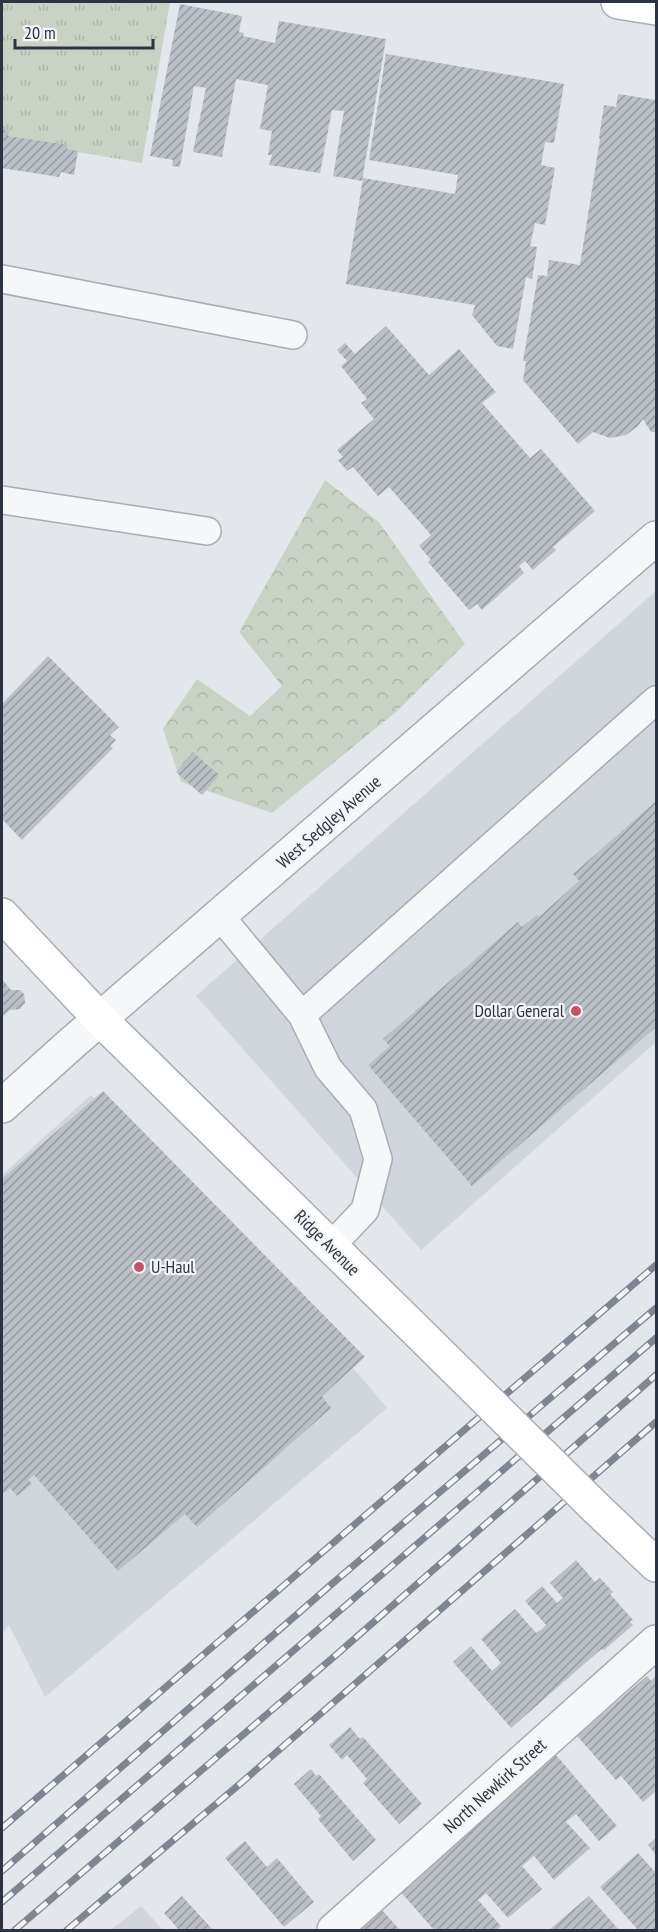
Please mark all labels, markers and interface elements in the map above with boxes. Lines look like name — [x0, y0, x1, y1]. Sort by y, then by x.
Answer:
scale bar — [15, 12, 153, 50]
text: 20 m — [24, 21, 56, 44]
street label: West Sedgley Avenue — [272, 770, 386, 873]
place label: Dollar General — [474, 999, 565, 1022]
marker: Dollar General — [569, 1004, 583, 1018]
street label: Ridge Avenue — [289, 1205, 365, 1281]
place label: U-Haul — [151, 1255, 195, 1278]
marker: U-Haul — [132, 1260, 146, 1274]
street label: North Newkirk Street — [438, 1733, 551, 1838]

